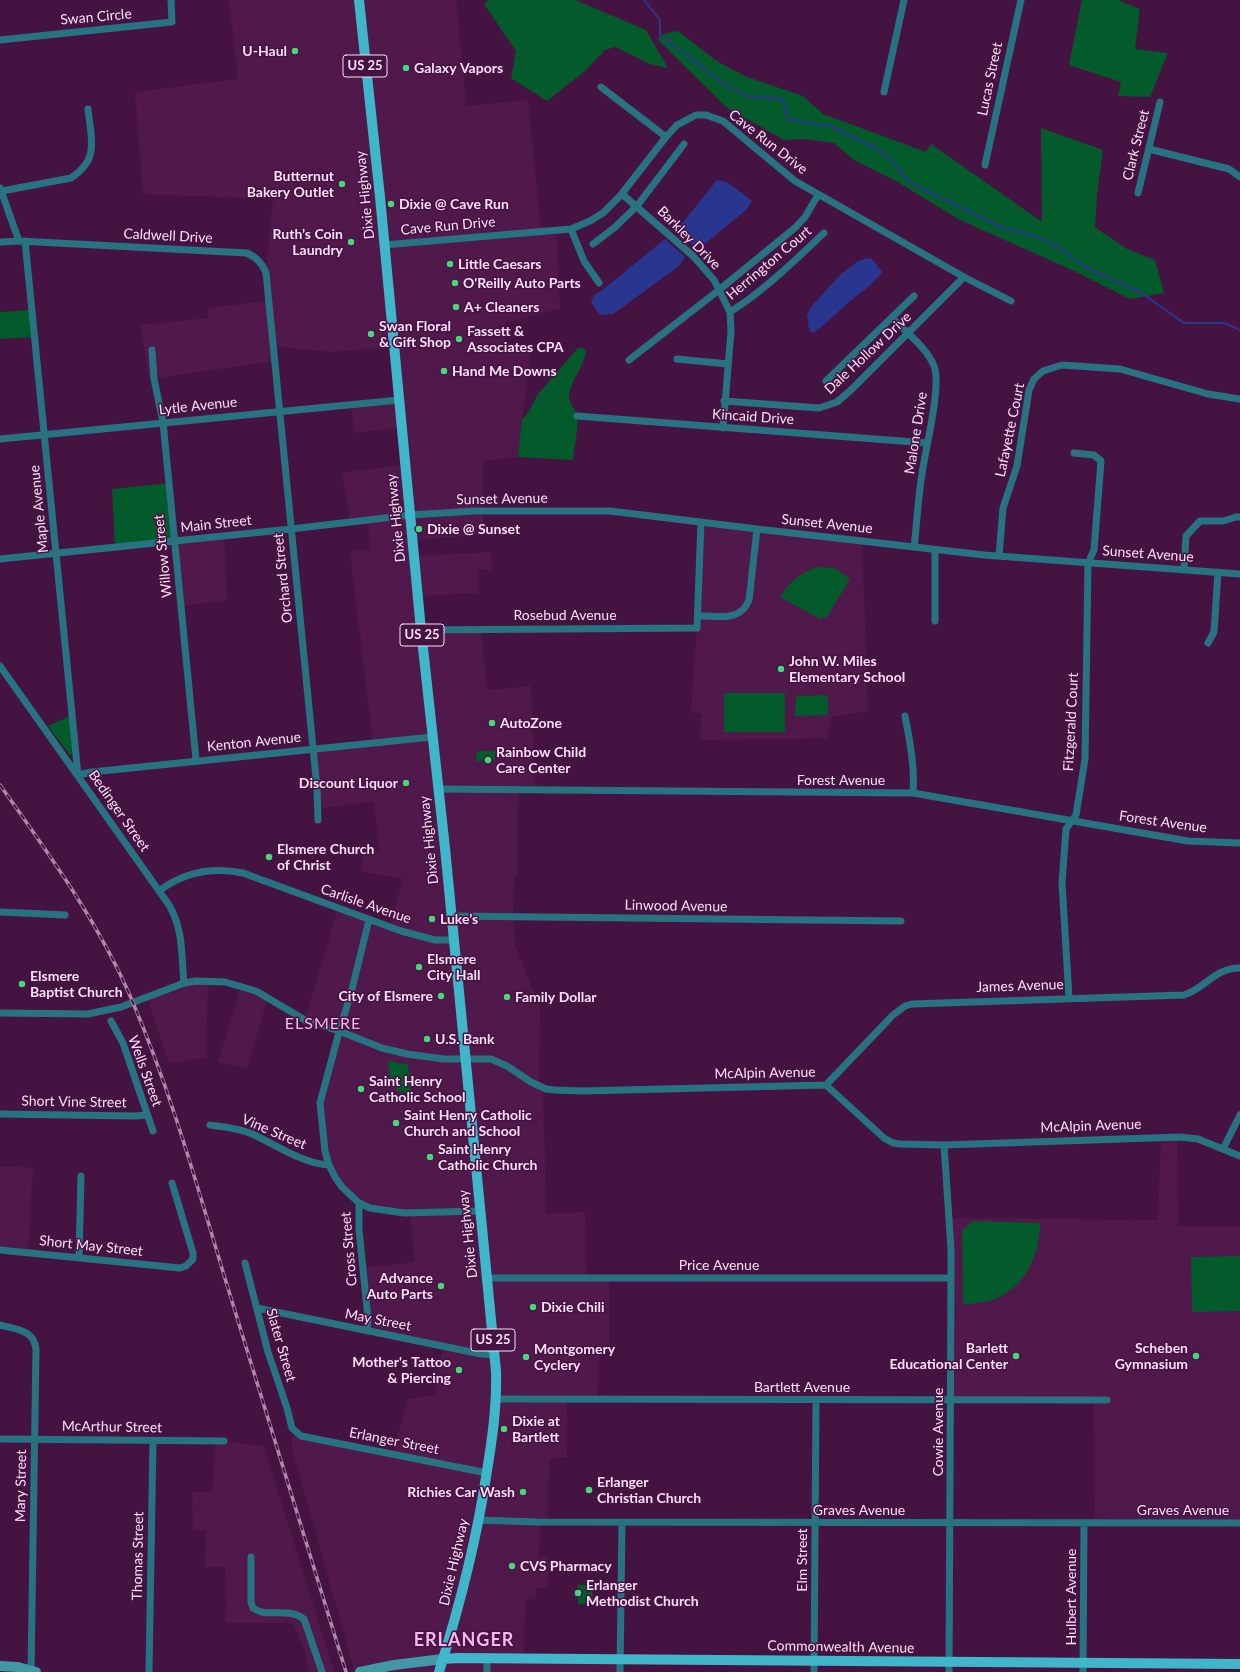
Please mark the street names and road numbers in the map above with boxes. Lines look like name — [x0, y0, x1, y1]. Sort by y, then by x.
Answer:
street label: Swan Circle — [60, 6, 132, 28]
street label: Lucas Street — [974, 41, 1006, 117]
road number: US 25 — [343, 55, 387, 77]
street label: Cave Run Drive — [725, 106, 811, 178]
street label: Clark Street — [1119, 108, 1153, 182]
street label: Dixie Highway — [352, 150, 378, 240]
street label: Barkley Drive — [654, 203, 724, 273]
street label: Cave Run Drive — [400, 213, 496, 239]
street label: Herrington Court — [723, 223, 815, 303]
street label: Caldwell Drive — [123, 225, 213, 247]
street label: Dale Hollow Drive — [821, 308, 915, 398]
street label: Lafayette Court — [992, 381, 1028, 479]
street label: Malone Drive — [901, 391, 931, 475]
street label: Lytle Avenue — [158, 394, 238, 418]
street label: Kincaid Drive — [711, 406, 795, 428]
street label: Maple Avenue — [26, 464, 52, 554]
street label: Dixie Highway — [383, 473, 409, 563]
street label: Sunset Avenue — [456, 490, 548, 508]
street label: Sunset Avenue — [781, 511, 873, 537]
street label: Main Street — [180, 512, 252, 536]
street label: Willow Street — [150, 514, 176, 598]
street label: Orchard Street — [270, 532, 296, 624]
street label: Sunset Avenue — [1102, 542, 1194, 566]
street label: Rosebud Avenue — [513, 607, 617, 623]
road number: US 25 — [400, 624, 444, 646]
street label: Fitzgerald Court — [1060, 672, 1082, 772]
street label: Kenton Avenue — [206, 729, 302, 755]
street label: Bedinger Street — [85, 767, 153, 855]
street label: Forest Avenue — [797, 772, 885, 788]
street label: Dixie Highway — [416, 795, 442, 885]
street label: Forest Avenue — [1118, 808, 1208, 836]
street label: Carlisle Avenue — [318, 881, 414, 927]
street label: Linwood Avenue — [624, 897, 728, 915]
street label: James Avenue — [976, 976, 1064, 996]
street label: Wells Street — [124, 1033, 166, 1109]
street label: McAlpin Avenue — [714, 1064, 816, 1082]
street label: Short Vine Street — [21, 1093, 127, 1111]
street label: Vine Street — [239, 1111, 309, 1153]
street label: McAlpin Avenue — [1040, 1116, 1142, 1136]
street label: Dixie Highway — [455, 1189, 481, 1279]
street label: Cross Street — [337, 1211, 361, 1287]
street label: Short May Street — [38, 1232, 144, 1260]
street label: Price Avenue — [679, 1257, 759, 1273]
street label: May Street — [343, 1305, 413, 1335]
street label: Slater Street — [263, 1306, 299, 1384]
road number: US 25 — [471, 1329, 515, 1351]
street label: Bartlett Avenue — [754, 1379, 850, 1395]
street label: Cowie Avenue — [930, 1388, 946, 1476]
street label: McArthur Street — [62, 1418, 162, 1436]
street label: Erlanger Street — [348, 1424, 440, 1458]
street label: Mary Street — [12, 1450, 30, 1522]
street label: Graves Avenue — [813, 1502, 905, 1518]
street label: Graves Avenue — [1137, 1502, 1229, 1518]
street label: Thomas Street — [129, 1511, 147, 1601]
street label: Dixie Highway — [436, 1517, 472, 1607]
street label: Elm Street — [794, 1528, 810, 1592]
street label: Hulbert Avenue — [1063, 1549, 1079, 1645]
street label: Commonwealth Avenue — [767, 1637, 915, 1657]

